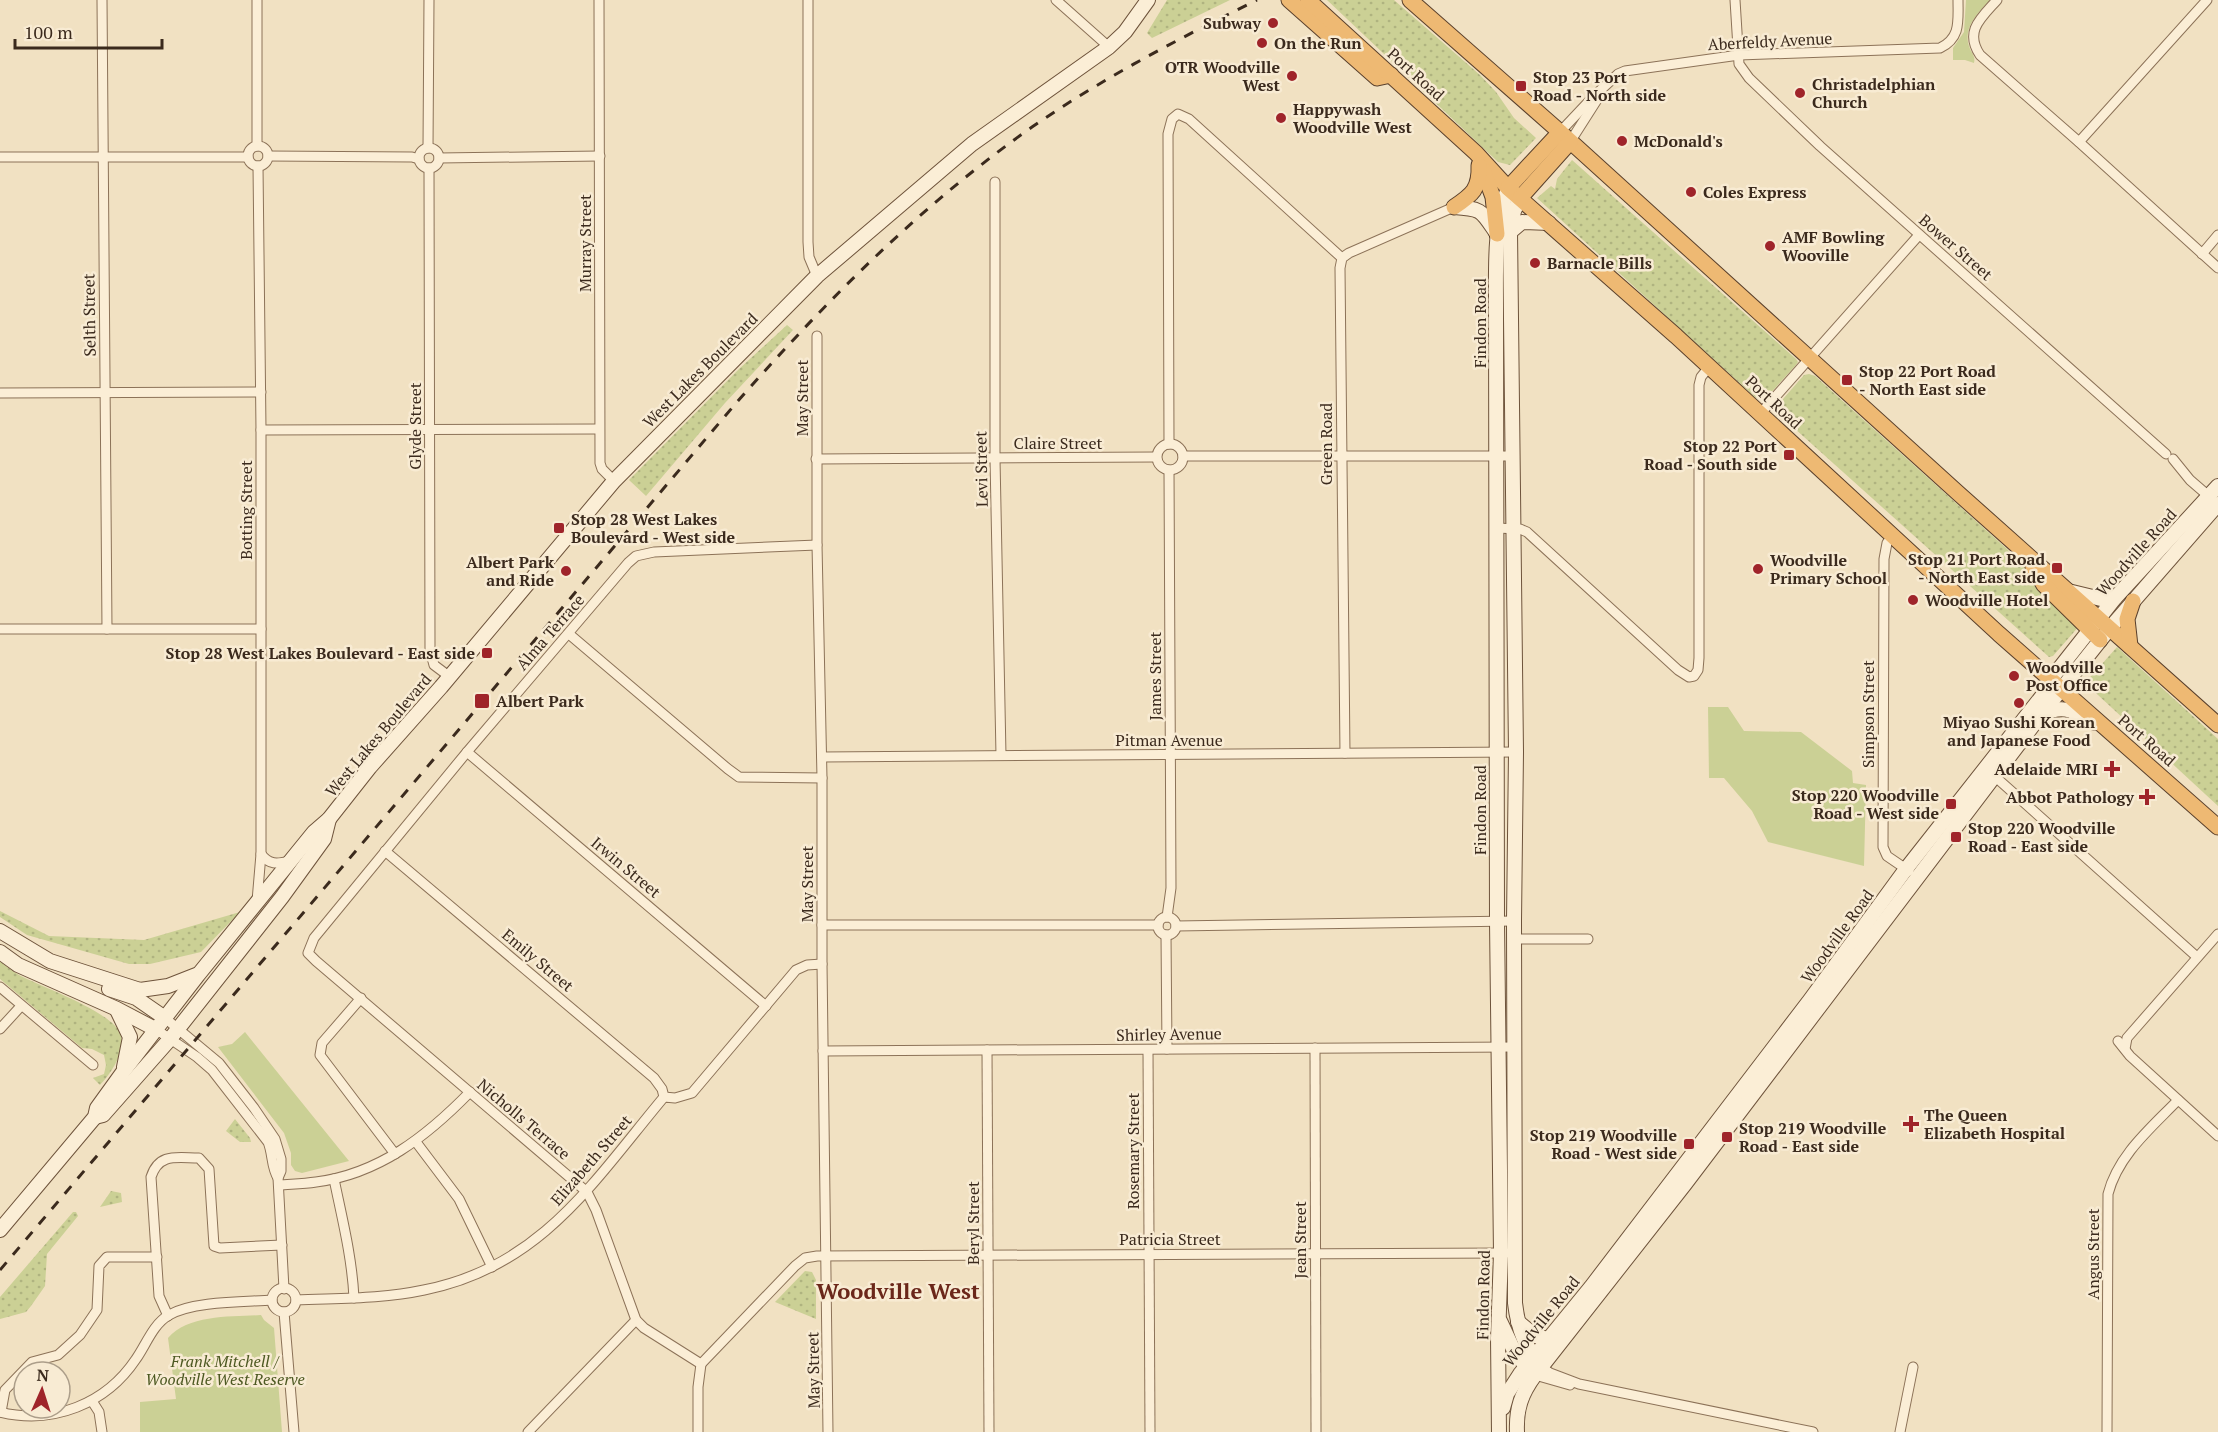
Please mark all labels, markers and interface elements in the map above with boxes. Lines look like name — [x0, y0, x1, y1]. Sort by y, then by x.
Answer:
scale bar — [15, 12, 162, 50]
place label: Subway — [1203, 12, 1262, 34]
marker: Subway — [1266, 16, 1280, 30]
text: 100 m — [24, 20, 73, 44]
street label: Aberfeldy Avenue — [1707, 27, 1833, 55]
place label: On the Run — [1274, 32, 1362, 54]
marker: On the Run — [1255, 36, 1269, 50]
street label: Port Road — [1383, 43, 1449, 106]
place label: OTR Woodville West — [1165, 56, 1281, 96]
place label: Stop 23 Port Road - North side — [1533, 66, 1667, 106]
marker: OTR Woodville West — [1285, 69, 1299, 83]
place label: Christadelphian Church — [1812, 73, 1936, 113]
marker: Stop 23 Port Road - North side — [1514, 79, 1528, 93]
marker: Christadelphian Church — [1793, 86, 1807, 100]
place label: Happywash Woodville West — [1293, 98, 1412, 138]
marker: Happywash Woodville West — [1274, 111, 1288, 125]
place label: McDonald's — [1634, 130, 1723, 152]
marker: McDonald's — [1615, 134, 1629, 148]
place label: Coles Express — [1703, 181, 1806, 203]
marker: Coles Express — [1684, 185, 1698, 199]
street label: Murray Street — [574, 194, 596, 292]
street label: Bower Street — [1915, 209, 1997, 285]
place label: AMF Bowling Wooville — [1782, 226, 1885, 266]
marker: AMF Bowling Wooville — [1763, 239, 1777, 253]
place label: Barnacle Bills — [1547, 252, 1652, 274]
marker: Barnacle Bills — [1528, 256, 1542, 270]
street label: Selth Street — [77, 273, 101, 357]
street label: Findon Road — [1469, 278, 1491, 368]
street label: West Lakes Boulevard — [638, 308, 762, 432]
street label: May Street — [791, 360, 813, 436]
place label: Stop 22 Port Road - North East side — [1859, 360, 1996, 400]
street label: Port Road — [1741, 370, 1807, 434]
marker: Stop 22 Port Road - North East side — [1840, 373, 1854, 387]
street label: Glyde Street — [404, 382, 426, 470]
street label: Green Road — [1315, 403, 1337, 485]
street label: Levi Street — [969, 431, 993, 507]
street label: Claire Street — [1014, 432, 1102, 454]
place label: Stop 22 Port Road - South side — [1644, 435, 1778, 475]
marker: Stop 22 Port Road - South side — [1782, 448, 1796, 462]
street label: Botting Street — [235, 460, 257, 560]
street label: Woodville Road — [2091, 503, 2181, 600]
place label: Stop 28 West Lakes Boulevard - West side — [571, 508, 736, 548]
marker: Stop 28 West Lakes Boulevard - West side — [552, 521, 566, 535]
place label: Stop 21 Port Road - North East side — [1908, 548, 2045, 588]
place label: Woodville Primary School — [1770, 549, 1887, 589]
place label: Albert Park and Ride — [466, 551, 555, 591]
marker: Stop 21 Port Road - North East side — [2050, 561, 2064, 575]
marker: Woodville Primary School — [1751, 562, 1765, 576]
marker: Albert Park and Ride — [559, 564, 573, 578]
street label: Alma Terrace — [511, 589, 589, 675]
place label: Woodville Hotel — [1925, 589, 2048, 611]
marker: Woodville Hotel — [1906, 593, 1920, 607]
street label: James Street — [1144, 631, 1166, 720]
place label: Stop 28 West Lakes Boulevard - East side — [166, 642, 475, 664]
marker: Stop 28 West Lakes Boulevard - East side — [480, 646, 494, 660]
place label: Woodville Post Office — [2026, 656, 2108, 696]
street label: Simpson Street — [1857, 660, 1879, 768]
street label: West Lakes Boulevard — [320, 669, 436, 801]
marker: Woodville Post Office — [2007, 669, 2021, 683]
place label: Albert Park — [496, 690, 585, 712]
marker: Albert Park — [473, 692, 491, 710]
marker: Miyao Sushi Korean and Japanese Food — [2012, 696, 2026, 710]
street label: Port Road — [2114, 709, 2181, 771]
place label: Miyao Sushi Korean and Japanese Food — [1943, 711, 2096, 751]
street label: Pitman Avenue — [1115, 729, 1223, 751]
place label: Adelaide MRI — [1994, 758, 2098, 780]
marker: Adelaide MRI — [2103, 760, 2121, 778]
street label: Findon Road — [1469, 765, 1491, 855]
place label: Stop 220 Woodville Road - West side — [1792, 784, 1939, 824]
place label: Abbot Pathology — [2006, 786, 2135, 808]
marker: Abbot Pathology — [2138, 788, 2156, 806]
marker: Stop 220 Woodville Road - West side — [1944, 797, 1958, 811]
place label: Stop 220 Woodville Road - East side — [1968, 817, 2116, 857]
marker: Stop 220 Woodville Road - East side — [1949, 830, 1963, 844]
street label: Irwin Street — [587, 831, 665, 903]
street label: May Street — [796, 846, 818, 922]
street label: Woodville Road — [1796, 885, 1878, 987]
street label: Emily Street — [497, 923, 579, 997]
street label: Shirley Avenue — [1116, 1022, 1222, 1046]
street label: Nicholls Terrace — [473, 1074, 575, 1164]
street label: Rosemary Street — [1122, 1093, 1144, 1209]
place label: The Queen Elizabeth Hospital — [1924, 1104, 2065, 1144]
street label: Elizabeth Street — [545, 1110, 637, 1210]
marker: The Queen Elizabeth Hospital — [1902, 1115, 1920, 1133]
place label: Stop 219 Woodville Road - East side — [1739, 1117, 1887, 1157]
place label: Stop 219 Woodville Road - West side — [1530, 1124, 1677, 1164]
marker: Stop 219 Woodville Road - East side — [1720, 1130, 1734, 1144]
marker: Stop 219 Woodville Road - West side — [1682, 1137, 1696, 1151]
street label: Beryl Street — [962, 1181, 984, 1265]
street label: Jean Street — [1289, 1201, 1311, 1279]
street label: Angus Street — [2082, 1208, 2104, 1300]
street label: Patricia Street — [1119, 1228, 1221, 1250]
street label: Findon Road — [1471, 1250, 1495, 1340]
street label: Woodville Road — [1498, 1271, 1584, 1371]
district label: Woodville West — [816, 1276, 980, 1305]
street label: May Street — [801, 1331, 825, 1408]
park label: Frank Mitchell / Woodville West Reserve — [145, 1350, 305, 1390]
north arrow — [12, 1360, 72, 1420]
text: N — [36, 1364, 49, 1386]

